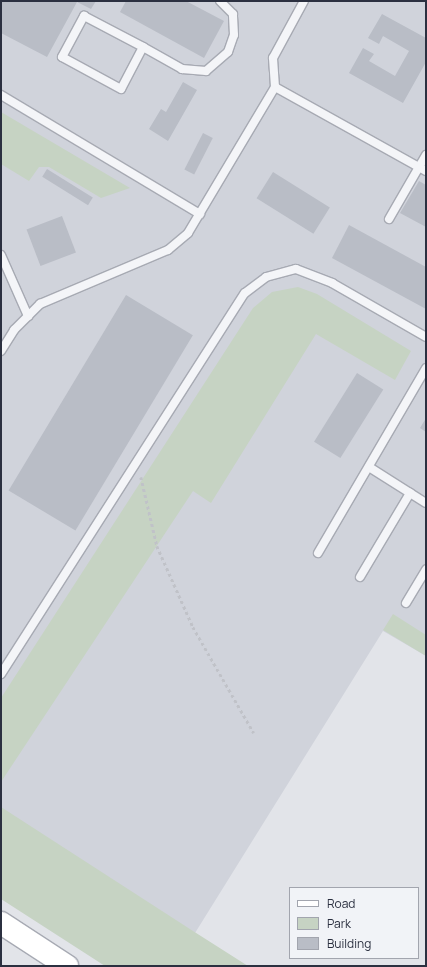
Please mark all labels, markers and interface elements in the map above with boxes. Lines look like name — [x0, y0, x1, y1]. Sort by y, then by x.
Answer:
legend — [289, 887, 419, 959]
text: Road — [327, 895, 355, 912]
text: Park — [327, 915, 351, 932]
text: Building — [327, 935, 371, 952]

